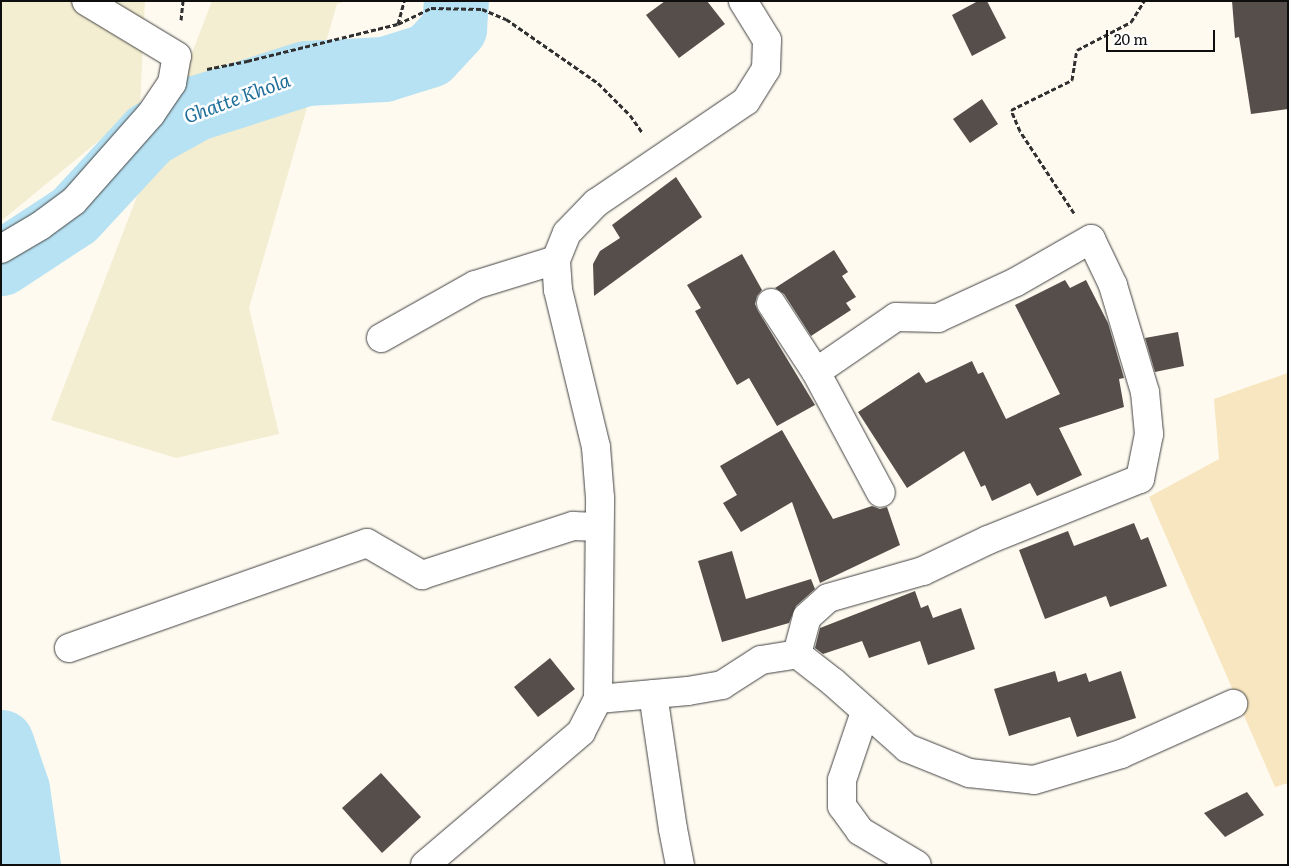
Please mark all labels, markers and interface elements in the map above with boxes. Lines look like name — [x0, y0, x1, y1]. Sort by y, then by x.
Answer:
scale bar — [1109, 20, 1218, 52]
text: 20 m — [1114, 27, 1148, 50]
water label: Ghatte Khola — [181, 68, 293, 128]

